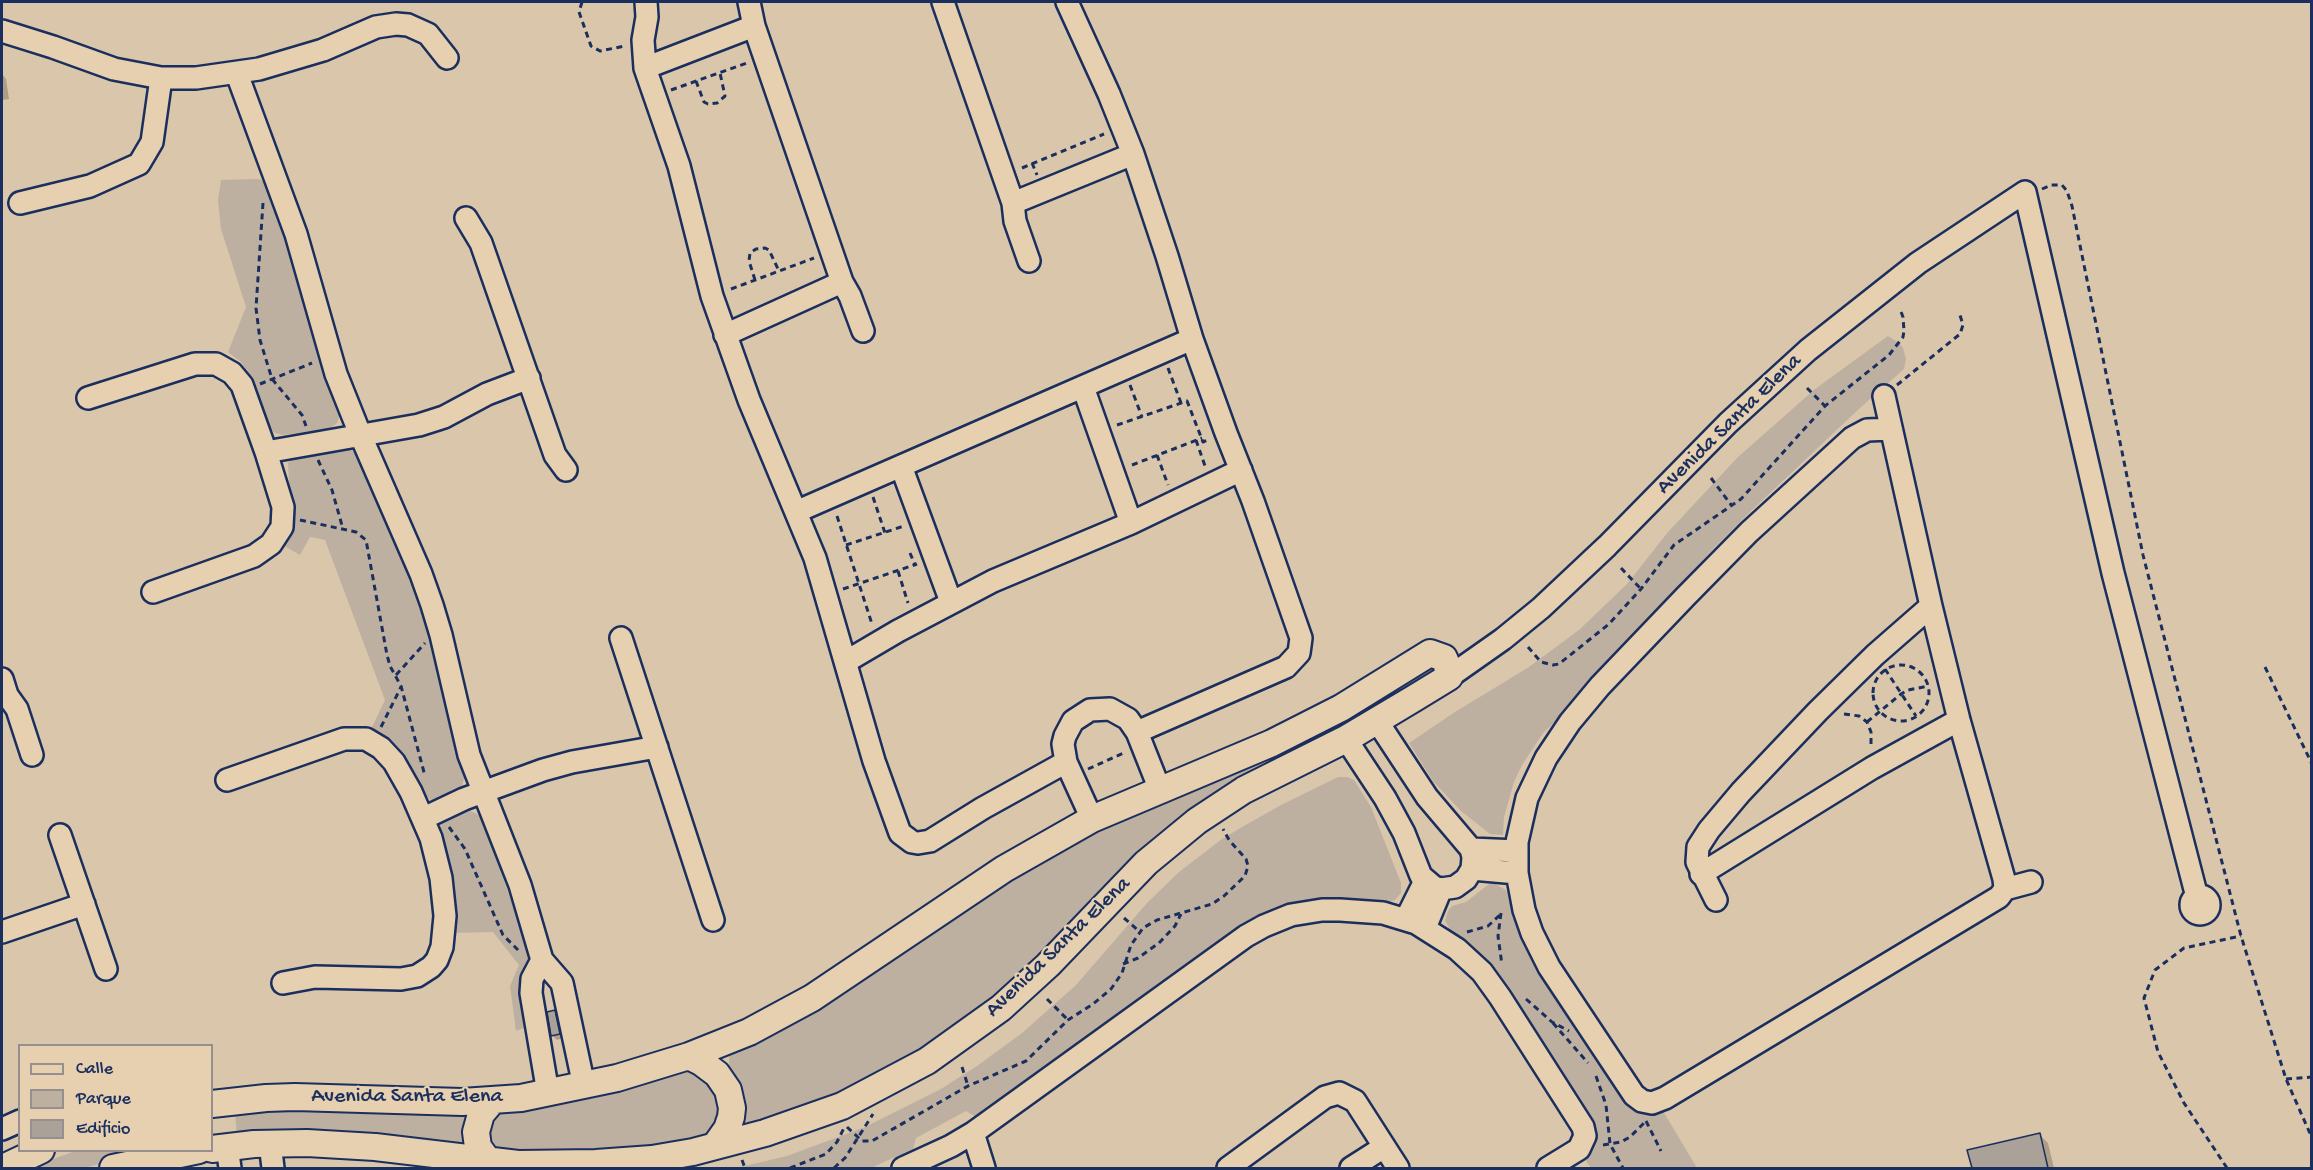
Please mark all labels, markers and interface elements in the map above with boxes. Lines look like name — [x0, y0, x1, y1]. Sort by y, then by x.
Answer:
street label: Avenida Santa Elena — [1652, 349, 1808, 501]
street label: Avenida Santa Elena — [981, 872, 1137, 1024]
legend — [18, 1044, 213, 1152]
text: Calle — [76, 1059, 113, 1080]
street label: Avenida Santa Elena — [311, 1085, 503, 1111]
text: Parque — [76, 1089, 131, 1110]
text: Edificio — [76, 1119, 130, 1140]

